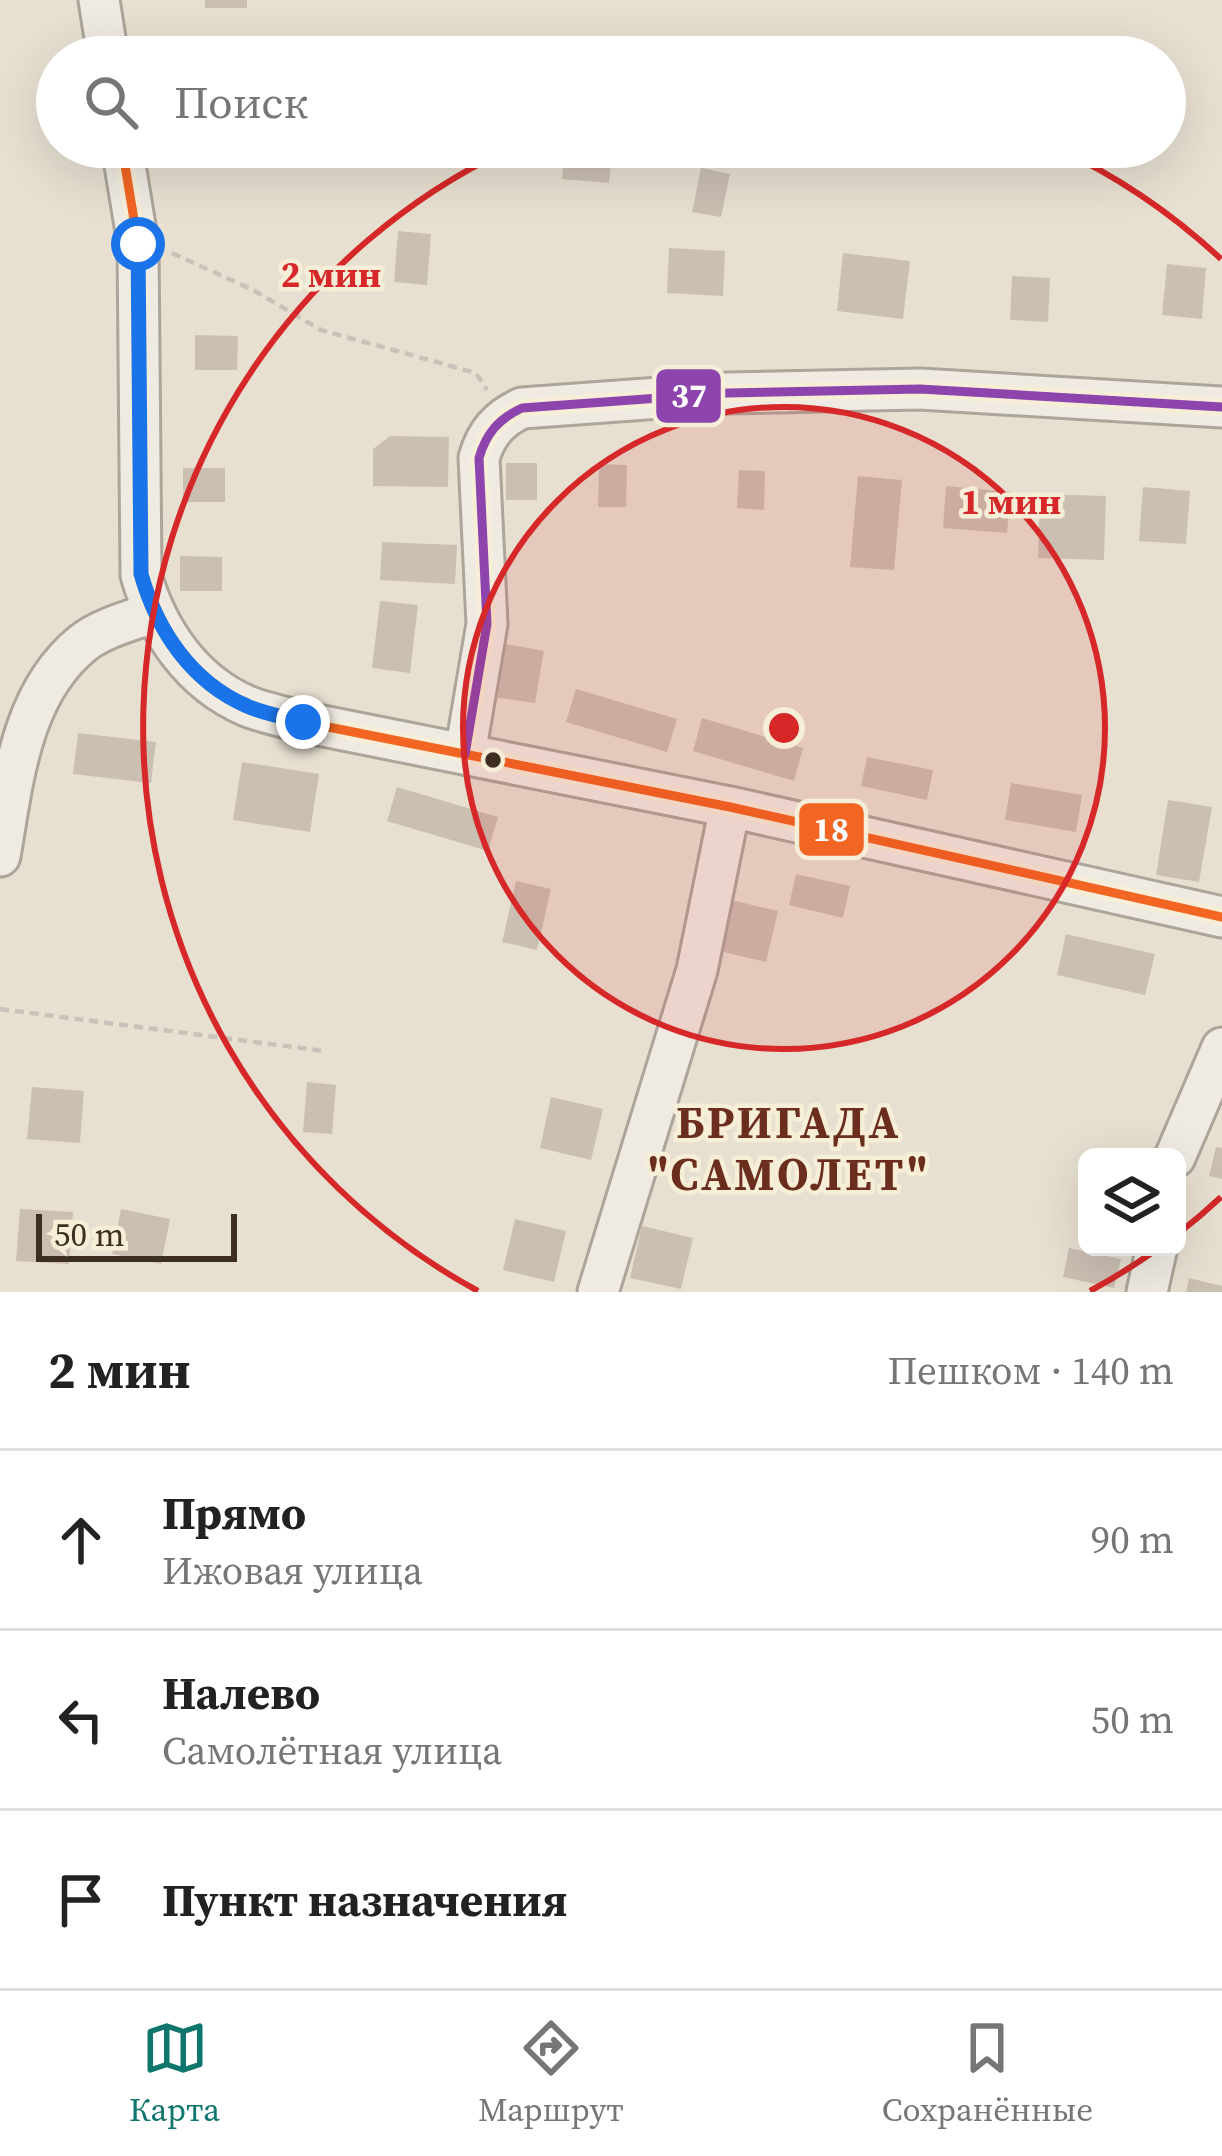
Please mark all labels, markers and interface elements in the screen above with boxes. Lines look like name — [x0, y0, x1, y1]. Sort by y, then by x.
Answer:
search box — [36, 36, 1186, 168]
icon: search — [78, 69, 144, 135]
text: Поиск — [174, 71, 308, 133]
route start — [111, 217, 165, 271]
text: 2 мин — [281, 250, 381, 299]
line badge: 37 — [654, 367, 723, 425]
text: 37 — [671, 373, 707, 418]
text: 1 мин — [961, 477, 1061, 526]
route end — [276, 695, 330, 749]
centre of rings — [763, 707, 805, 749]
unlabelled marker — [482, 749, 504, 771]
line badge: 18 — [797, 801, 866, 858]
text: 18 — [813, 807, 849, 852]
district label: БРИГАДА "САМОЛЕТ" — [648, 1091, 930, 1205]
map controls — [1078, 1148, 1186, 1256]
button: layers — [1078, 1148, 1186, 1256]
scale bar — [36, 1208, 237, 1261]
text: 50 m — [54, 1212, 124, 1257]
text: 2 мин — [48, 1335, 191, 1405]
text: Пешком · 140 m — [888, 1344, 1174, 1397]
text: Прямо — [162, 1482, 306, 1544]
icon: ahead — [48, 1507, 114, 1573]
text: 90 m — [1091, 1513, 1174, 1566]
text: Ижовая улица — [162, 1544, 423, 1597]
text: Налево — [162, 1662, 320, 1724]
icon: left — [48, 1687, 114, 1753]
text: 50 m — [1091, 1693, 1174, 1746]
text: Самолётная улица — [162, 1724, 502, 1777]
icon: arrive — [48, 1867, 114, 1933]
text: Пункт назначения — [162, 1869, 568, 1931]
tab: Карта — [129, 2015, 220, 2132]
tab: Маршрут — [478, 2015, 624, 2132]
tab: Сохранённые — [882, 2015, 1093, 2132]

